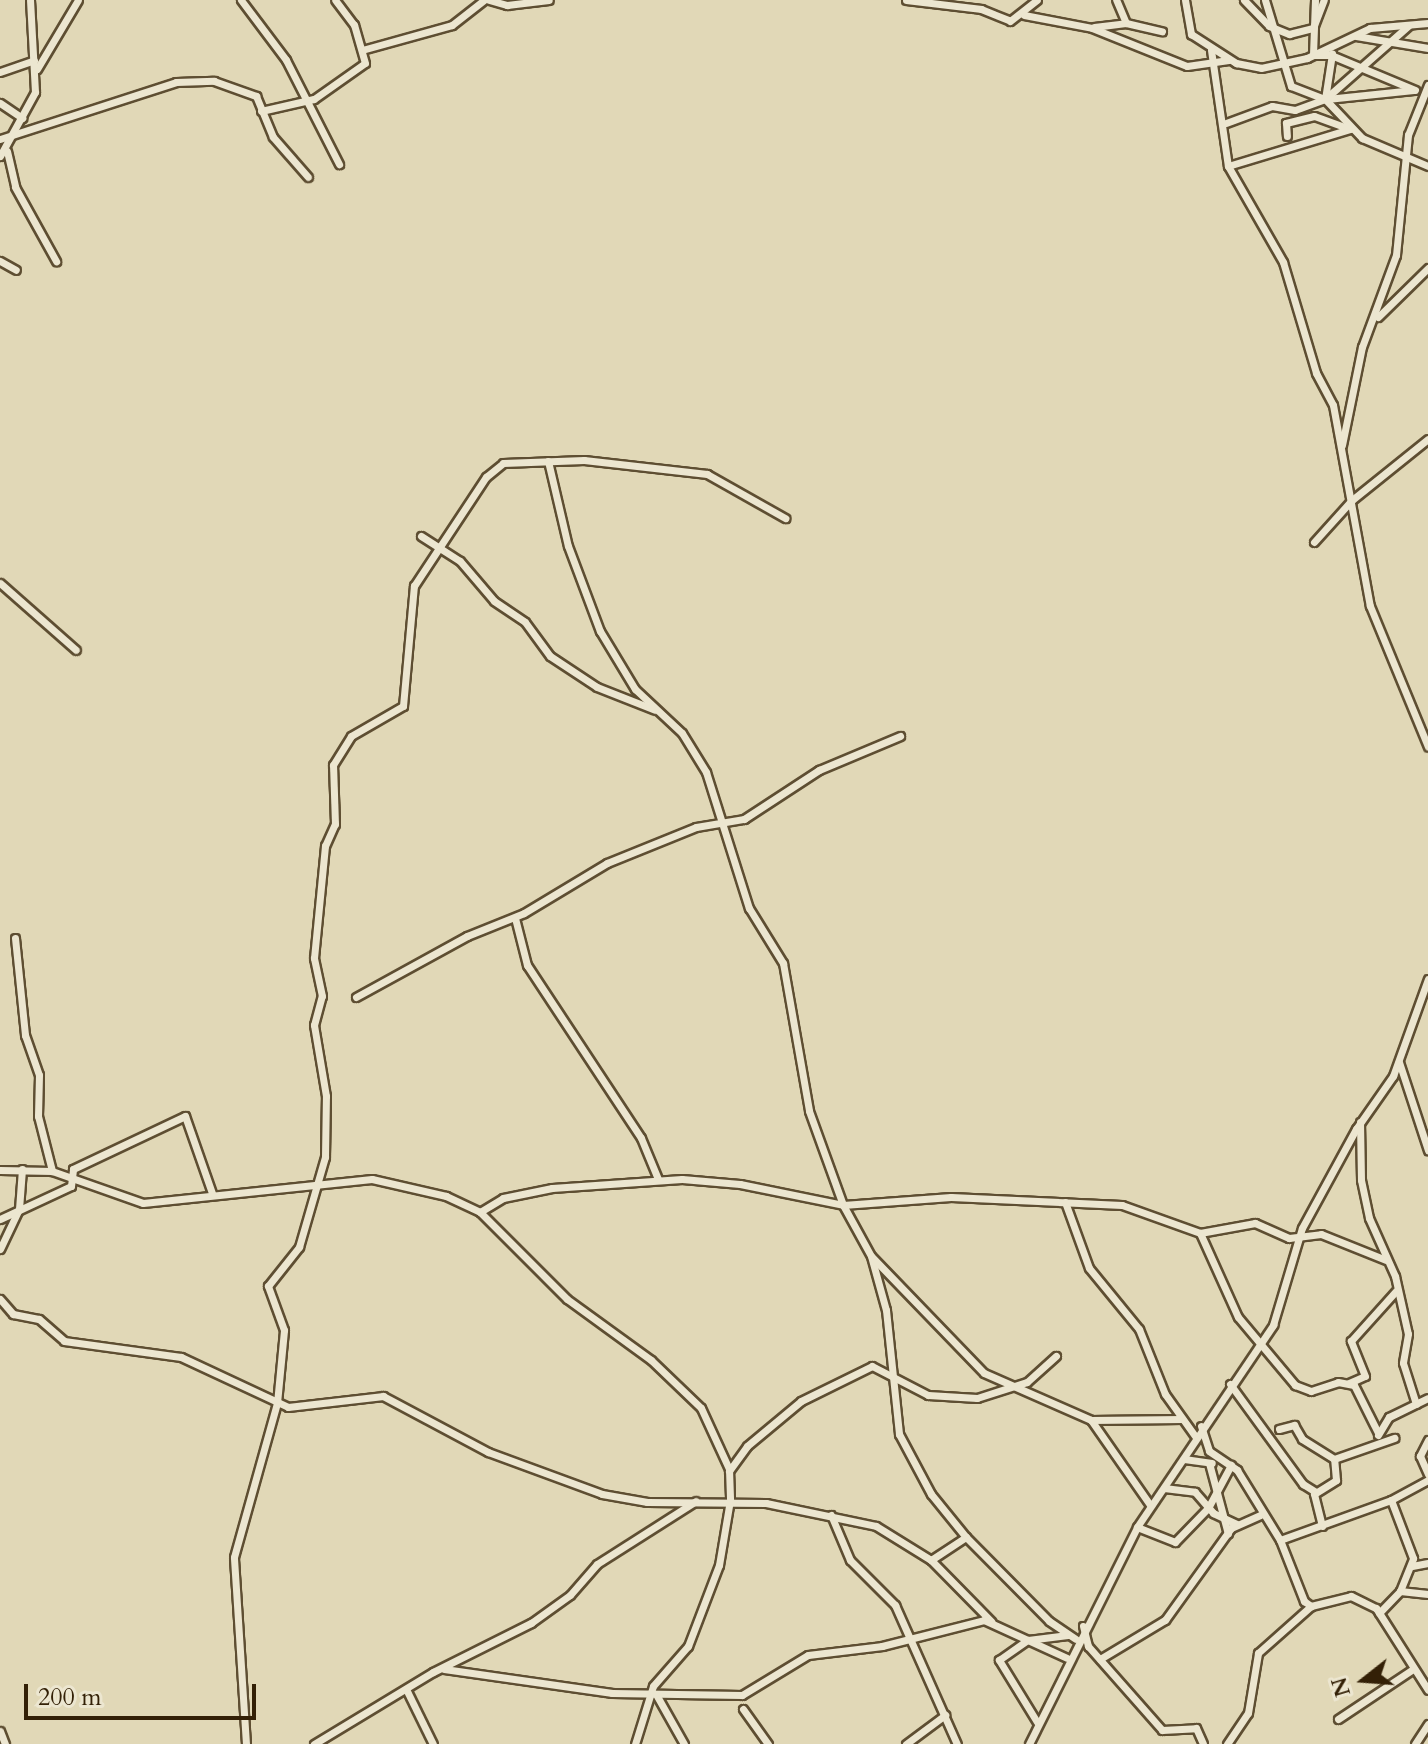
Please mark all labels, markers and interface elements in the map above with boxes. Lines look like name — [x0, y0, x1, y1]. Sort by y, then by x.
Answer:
north arrow — [1324, 1640, 1404, 1720]
scale bar — [28, 1668, 260, 1718]
text: N — [1324, 1674, 1358, 1701]
text: 200 m — [38, 1681, 102, 1714]

